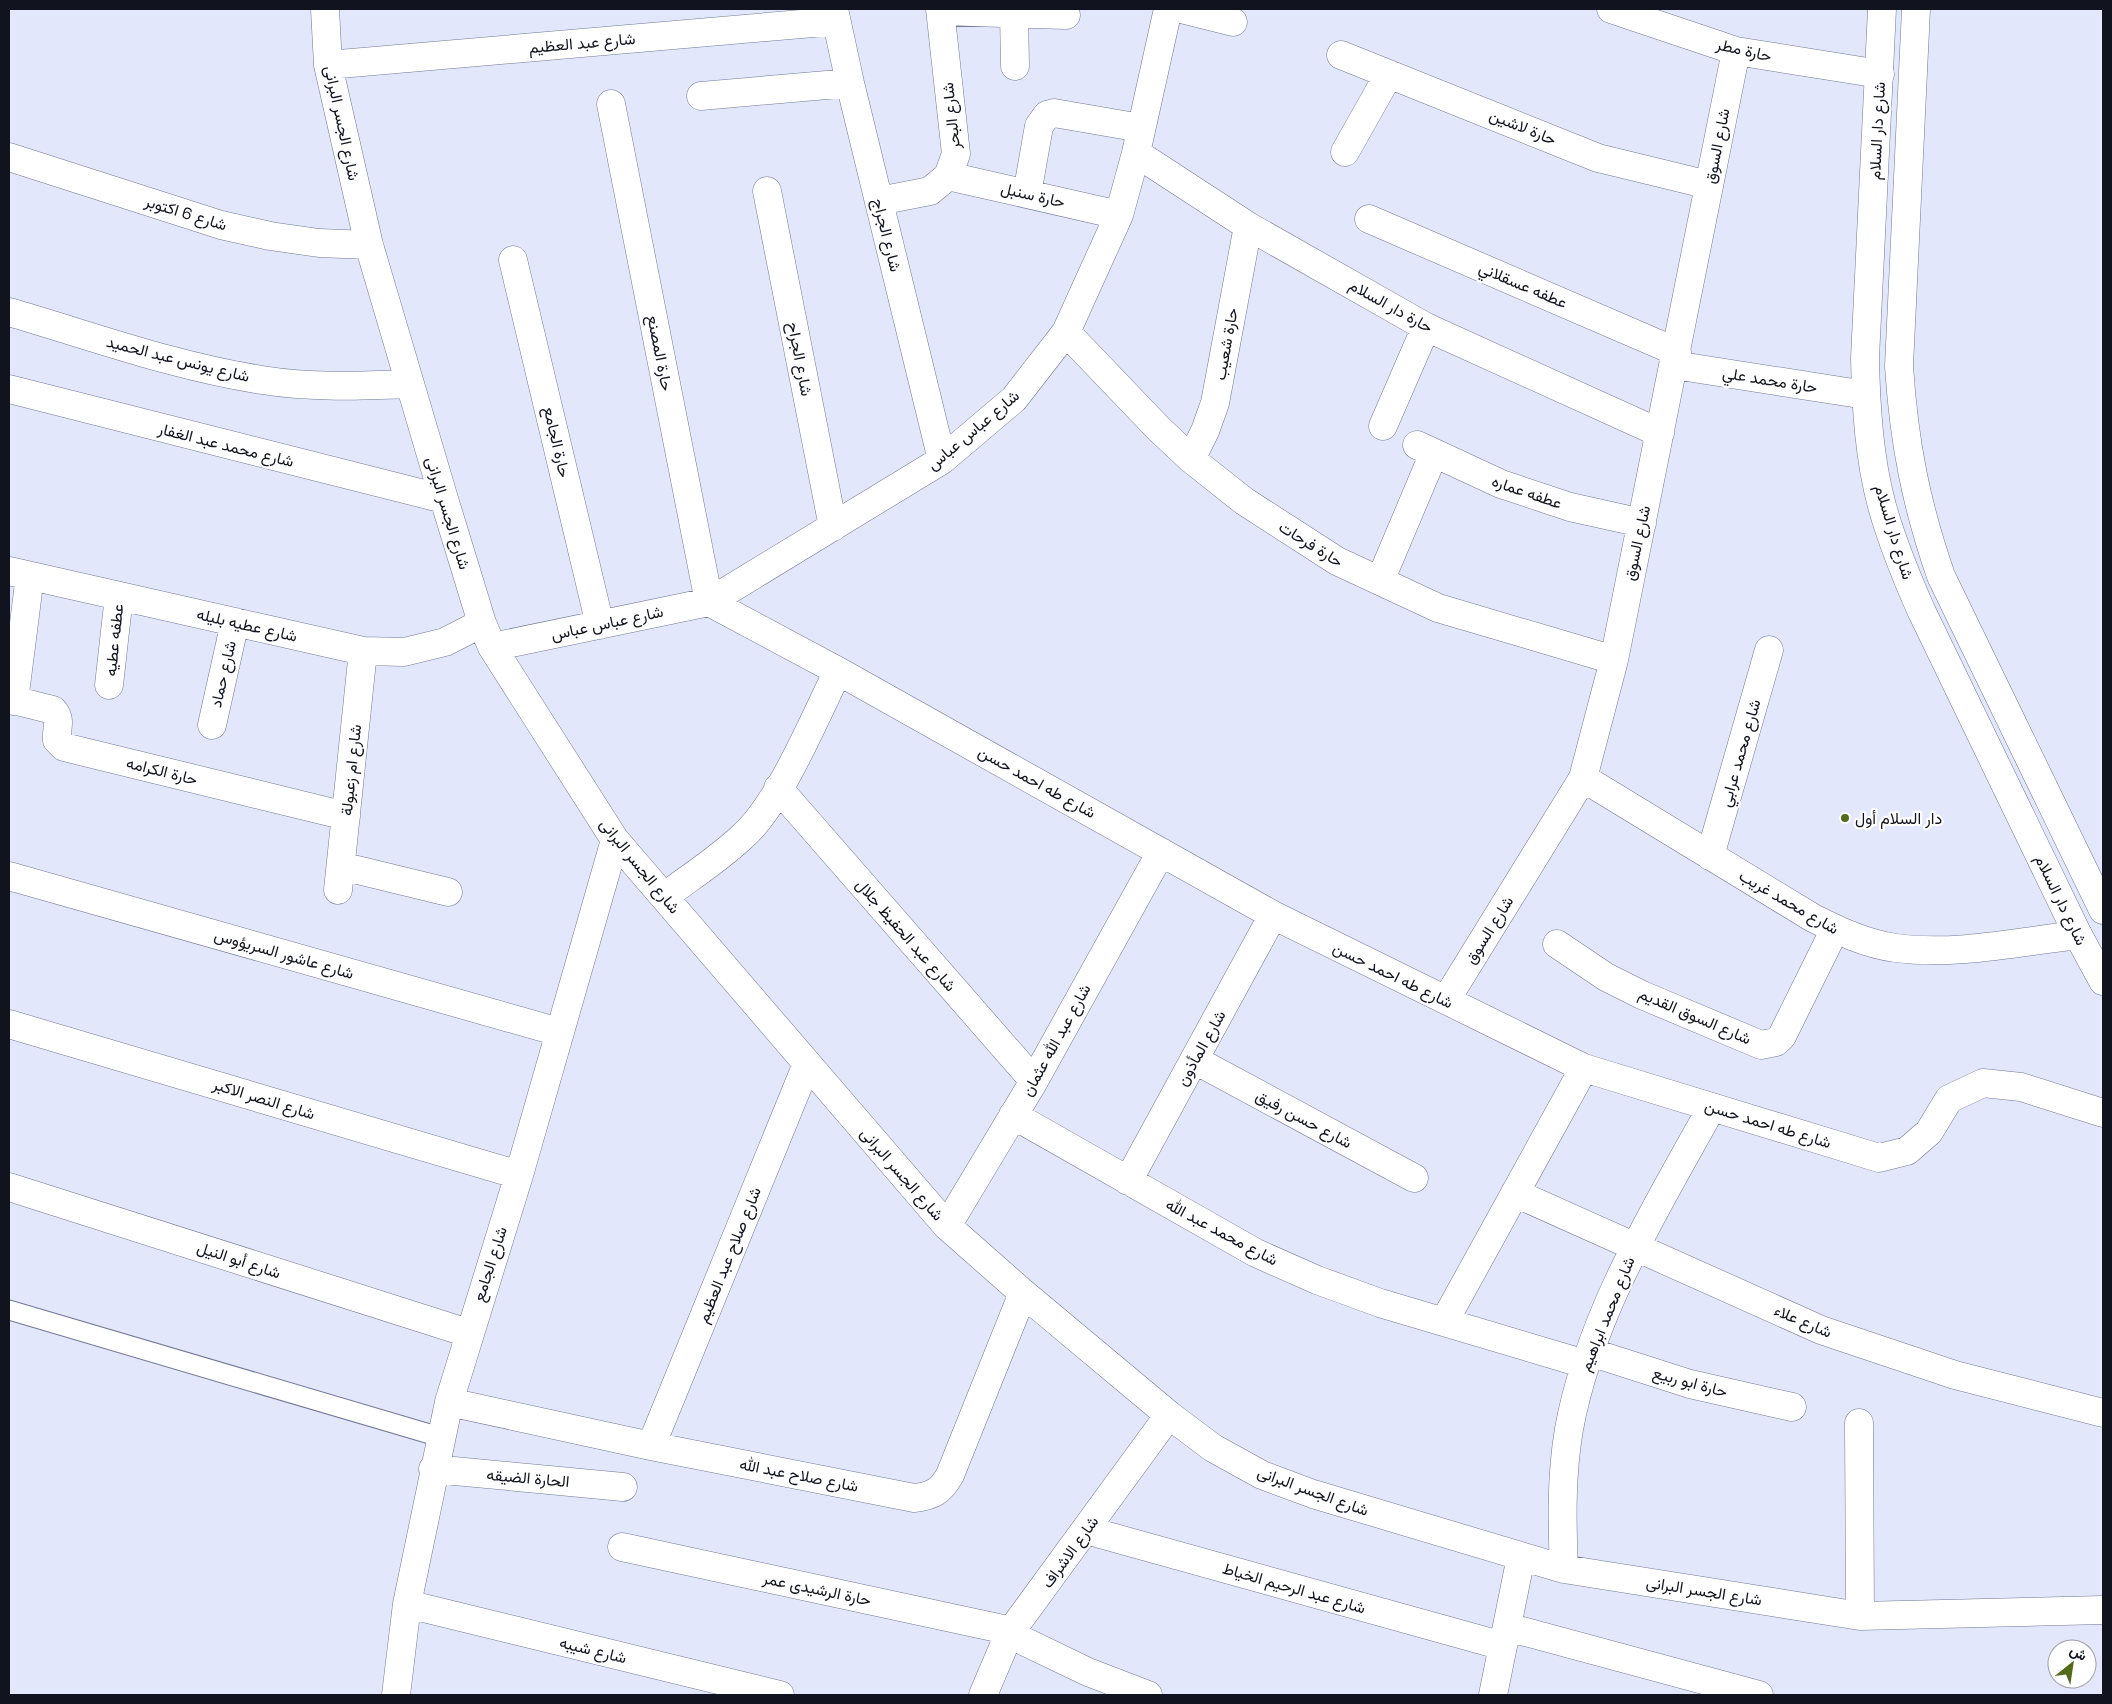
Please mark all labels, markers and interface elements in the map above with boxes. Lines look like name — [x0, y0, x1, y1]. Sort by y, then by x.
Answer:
street label: شارع عبد العظيم — [528, 28, 636, 59]
street label: حارة مطر — [1713, 33, 1774, 67]
street label: شارع الجسر البرانى — [319, 64, 364, 183]
street label: شارع البحر — [937, 81, 966, 152]
street label: شارع دار السلام — [1864, 81, 1891, 181]
street label: حارة لاشين — [1486, 104, 1560, 150]
street label: شارع السوق — [1699, 107, 1736, 186]
street label: حارة سنبل — [999, 177, 1067, 213]
street label: شارع 6 اكتوبر — [141, 190, 230, 236]
street label: شارع الجراج — [867, 196, 906, 274]
street label: عطفه عسقلاني — [1474, 257, 1570, 316]
street label: حارة دار السلام — [1345, 274, 1437, 338]
street label: حارة شعيب — [1209, 306, 1243, 382]
street label: حارة المصنع — [641, 313, 678, 393]
street label: شارع الجراح — [782, 320, 817, 398]
street label: شارع يونس عبد الحميد — [104, 331, 252, 388]
street label: حارة محمد علي — [1721, 362, 1819, 401]
street label: شارع عباس عباس — [922, 385, 1024, 476]
street label: حارة الجامع — [538, 404, 575, 480]
street label: شارع محمد عبد الغفار — [155, 418, 296, 473]
street label: شارع الجسر البرانى — [420, 454, 475, 572]
street label: عطفه عماره — [1489, 470, 1565, 514]
street label: شارع دار السلام — [1869, 482, 1918, 582]
street label: شارع السوق — [1619, 503, 1656, 583]
street label: حارة فرحات — [1275, 516, 1347, 572]
street label: شارع عباس عباس — [549, 601, 665, 646]
street label: عطفه عطيه — [100, 603, 128, 677]
street label: شارع عطيه بليله — [194, 603, 299, 648]
street label: شارع حماد — [205, 638, 242, 710]
street label: شارع محمد عرابي — [1715, 697, 1768, 810]
street label: شارع ام زعبولة — [336, 723, 367, 817]
street label: شارع طه احمد حسن — [974, 741, 1099, 824]
street label: حارة الكرامه — [124, 752, 200, 790]
place label: دار السلام أول — [1855, 808, 1942, 829]
marker: دار السلام أول — [1839, 812, 1851, 824]
street label: شارع الجسر البرانى — [594, 814, 685, 919]
street label: شارع دار السلام — [2029, 851, 2092, 949]
street label: شارع محمد غريب — [1735, 865, 1843, 940]
street label: شارع عبد الحفيظ جلال — [850, 874, 961, 996]
street label: شارع السوق — [1460, 892, 1519, 968]
street label: شارع عاشور السريؤوس — [211, 924, 356, 985]
street label: شارع طه احمد حسن — [1329, 937, 1457, 1014]
street label: شارع عبد الله عثمان — [1016, 980, 1096, 1100]
street label: شارع السوق القديم — [1635, 983, 1754, 1050]
street label: شارع المأذون — [1172, 1006, 1231, 1090]
street label: شارع النصر الاكبر — [209, 1073, 318, 1125]
street label: شارع حسن رفيق — [1252, 1085, 1356, 1154]
street label: شارع طه احمد حسن — [1702, 1095, 1834, 1154]
street label: شارع الجسر البرانى — [855, 1123, 948, 1226]
street label: شارع صلاح عبد العظيم — [692, 1184, 767, 1326]
street label: شارع محمد عبد الله — [1162, 1194, 1282, 1271]
street label: شارع الجامع — [468, 1224, 513, 1305]
street label: شارع أبو النيل — [194, 1237, 283, 1284]
street label: شارع محمد ابراهيم — [1574, 1254, 1640, 1375]
street label: شارع علاء — [1771, 1299, 1835, 1343]
street label: حارة ابو ربيع — [1650, 1362, 1730, 1403]
street label: شارع صلاح عبد الله — [738, 1453, 860, 1498]
street label: شارع الجسر البرانى — [1254, 1461, 1372, 1522]
street label: الحارة الضيقه — [486, 1464, 570, 1492]
street label: شارع الاشراف — [1037, 1512, 1104, 1593]
street label: شارع عبد الرحيم الخياط — [1220, 1558, 1368, 1619]
street label: حارة الرشيدى عمر — [760, 1567, 873, 1611]
street label: شارع الجسر البرانى — [1644, 1571, 1763, 1612]
street label: شارع شيبه — [557, 1632, 629, 1669]
north arrow — [2047, 1639, 2097, 1689]
text: ش — [2067, 1641, 2090, 1665]

